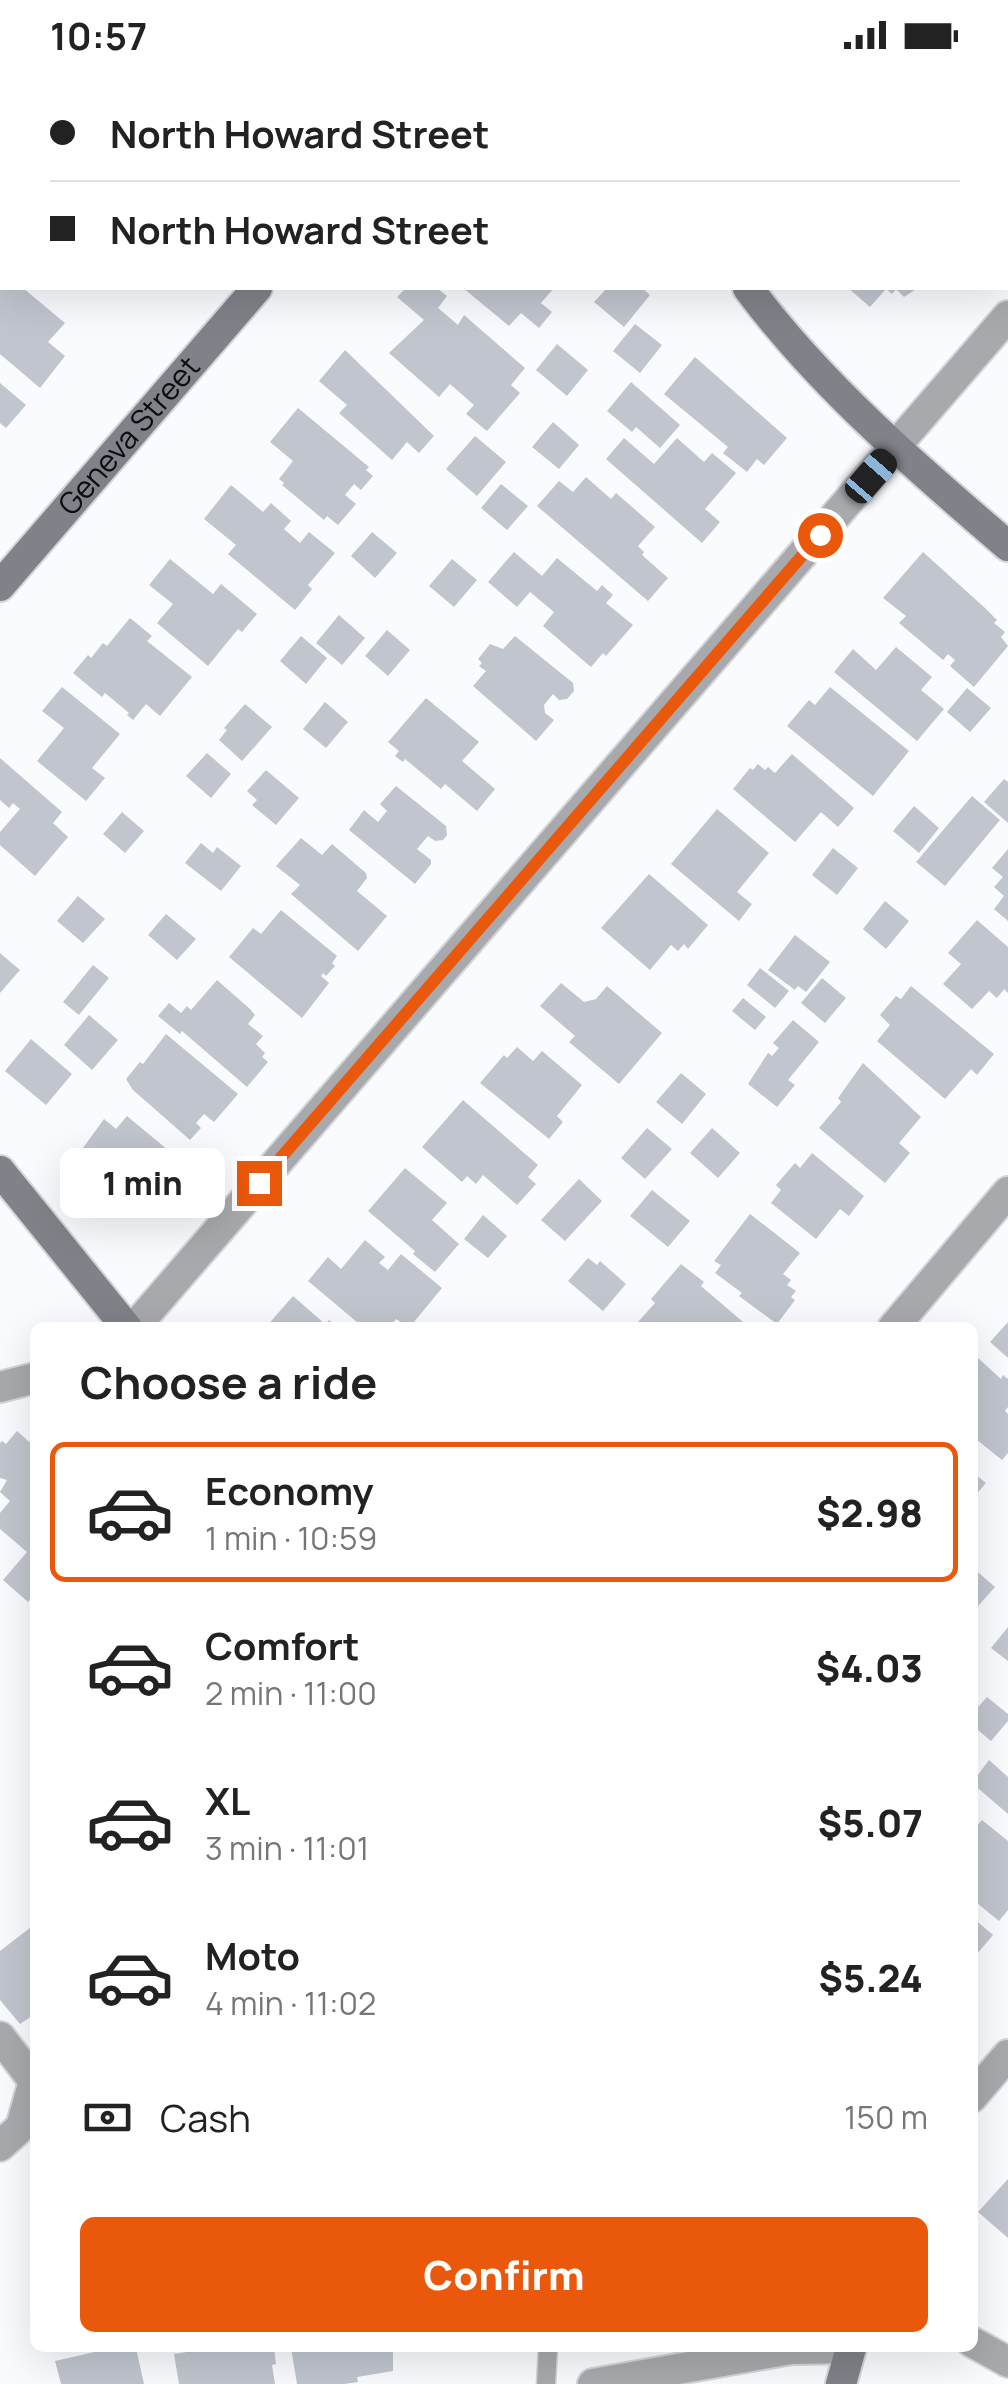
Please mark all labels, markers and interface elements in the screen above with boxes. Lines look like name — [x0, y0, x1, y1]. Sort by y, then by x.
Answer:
text: 10:57 — [50, 9, 147, 61]
text: North Howard Street — [110, 107, 489, 159]
text: North Howard Street — [110, 203, 489, 255]
street label: Geneva Street — [48, 347, 208, 523]
car — [840, 444, 902, 508]
route start — [798, 513, 843, 558]
callout: 1 min — [59, 1148, 224, 1218]
text: 1 min — [102, 1161, 183, 1205]
route end — [237, 1161, 282, 1206]
text: Choose a ride — [80, 1351, 377, 1413]
text: Economy — [205, 1464, 374, 1516]
icon: car — [85, 1467, 175, 1557]
text: $2.98 — [816, 1486, 923, 1538]
text: 1 min · 10:59 — [205, 1516, 377, 1560]
text: Comfort — [205, 1619, 359, 1671]
icon: car — [85, 1622, 175, 1712]
text: $4.03 — [816, 1641, 923, 1693]
text: 2 min · 11:00 — [205, 1671, 377, 1715]
text: XL — [205, 1774, 250, 1826]
icon: car — [85, 1777, 175, 1867]
text: $5.07 — [818, 1796, 923, 1848]
text: 3 min · 11:01 — [205, 1826, 369, 1870]
text: Moto — [205, 1929, 300, 1981]
icon: car — [85, 1932, 175, 2022]
text: $5.24 — [819, 1951, 923, 2003]
text: 4 min · 11:02 — [205, 1981, 376, 2025]
icon: cash — [80, 2090, 135, 2145]
text: Cash — [160, 2091, 251, 2143]
text: 150 m — [844, 2095, 928, 2139]
button: Confirm — [80, 2217, 928, 2332]

